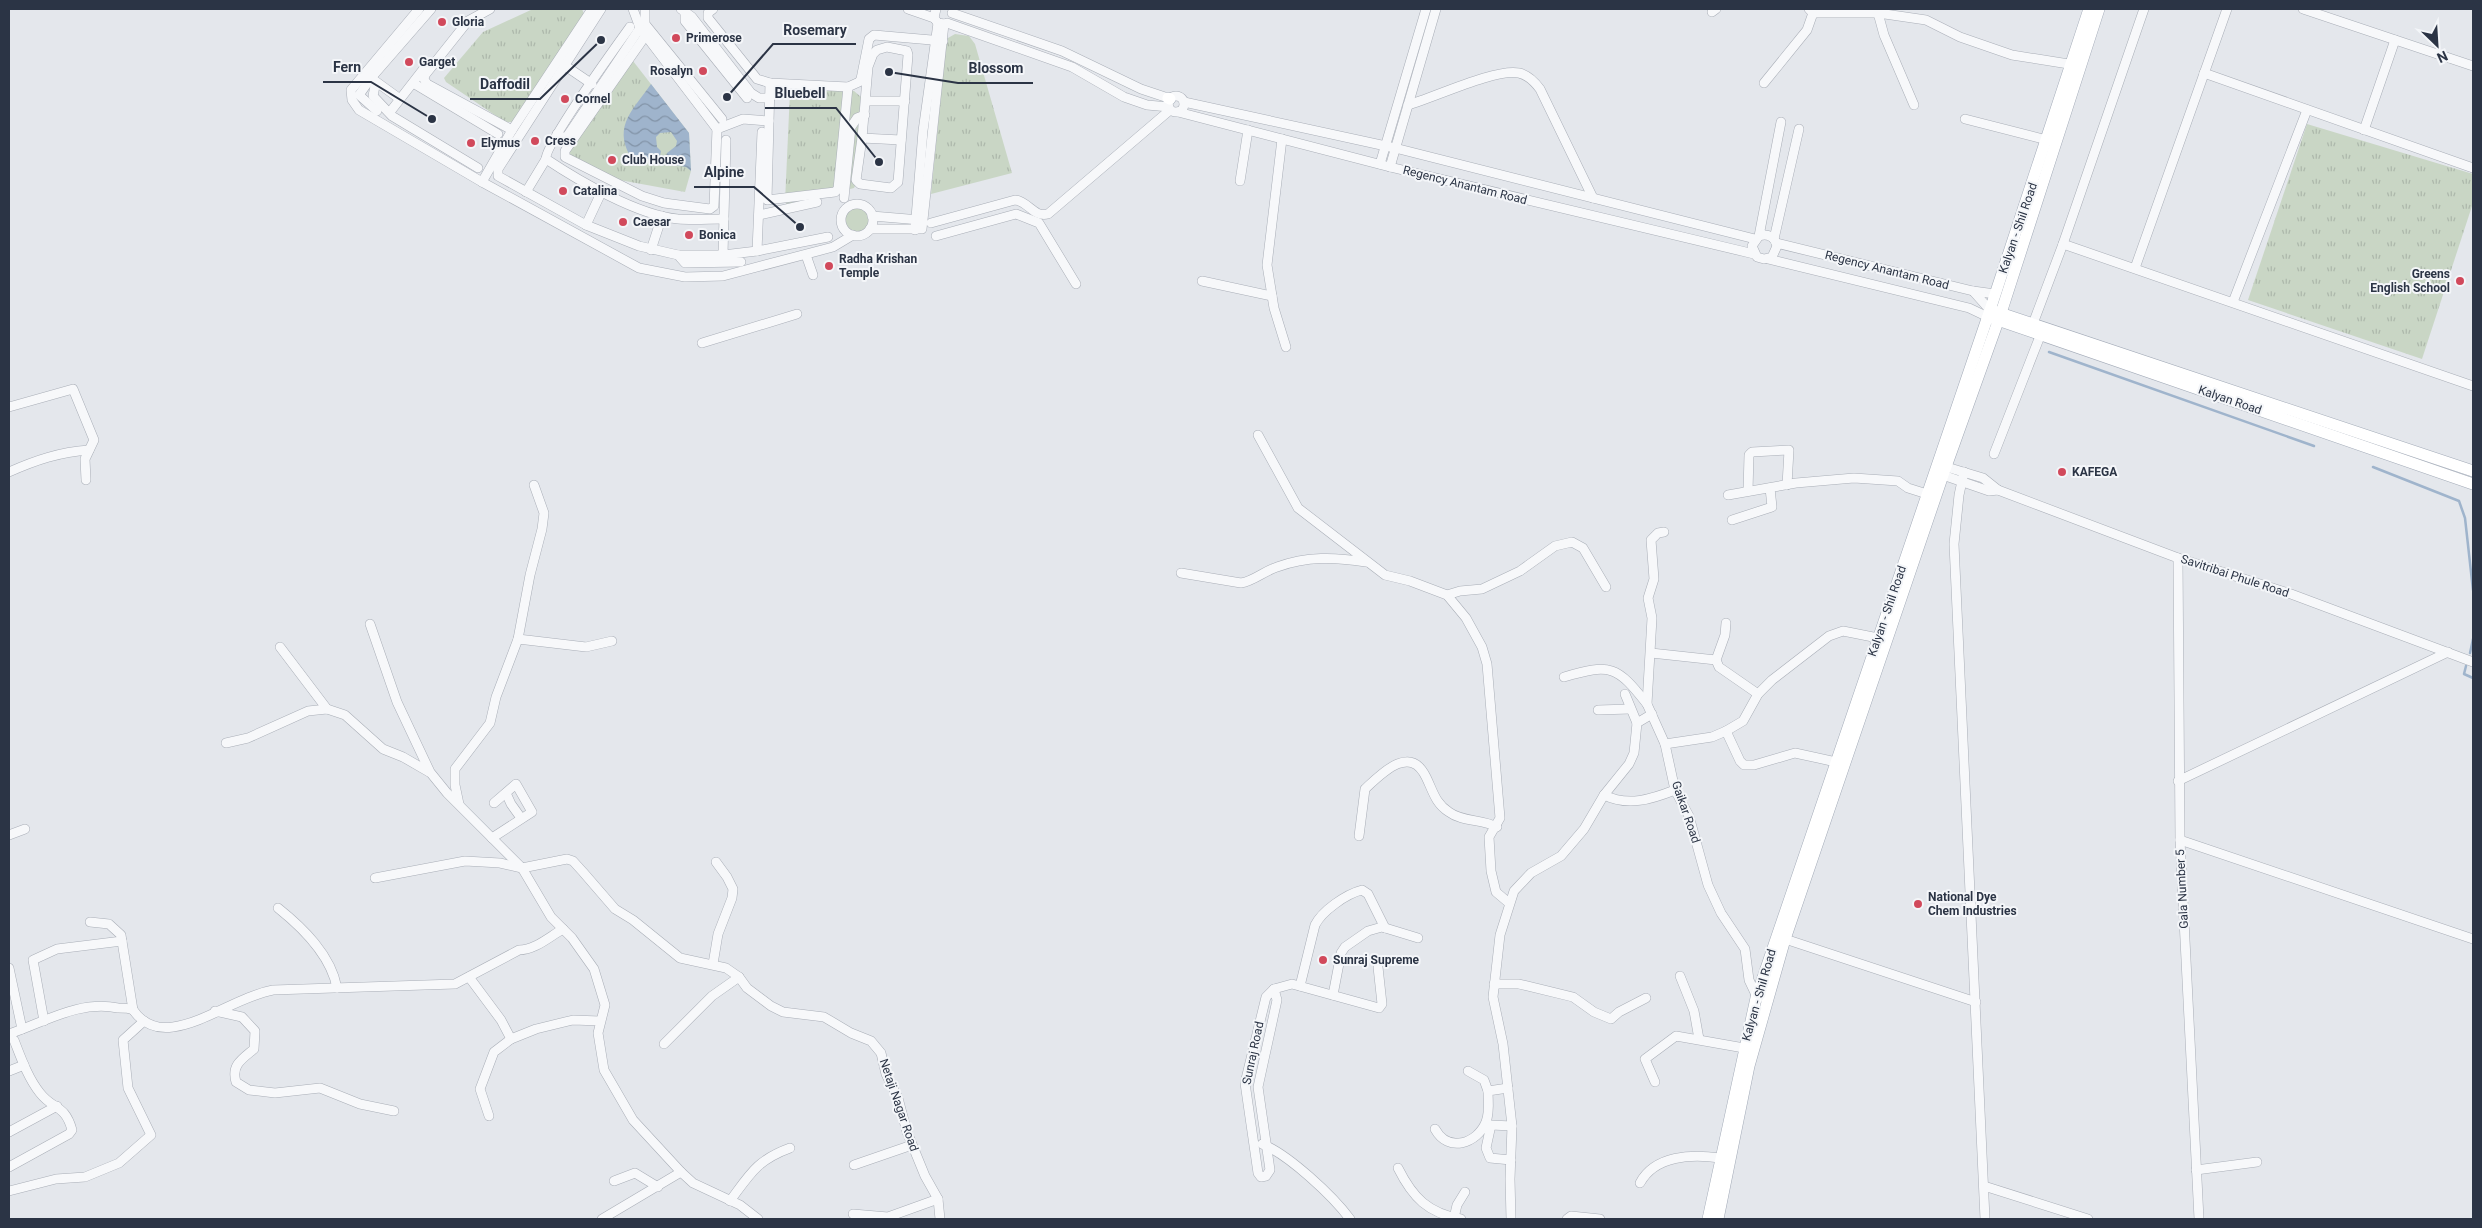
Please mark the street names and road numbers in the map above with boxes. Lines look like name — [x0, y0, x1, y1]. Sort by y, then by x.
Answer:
street label: Regency Anantam Road — [1401, 163, 1529, 207]
street label: Kalyan - Shil Road — [1996, 181, 2040, 275]
street label: Regency Anantam Road — [1823, 248, 1951, 292]
street label: Kalyan Road — [2196, 383, 2264, 417]
street label: Savitribai Phule Road — [2179, 552, 2291, 600]
street label: Kalyan - Shil Road — [1865, 564, 1909, 658]
street label: Gaikar Road — [1669, 779, 1703, 845]
street label: Gala Number 5 — [2173, 849, 2191, 929]
street label: Kalyan - Shil Road — [1739, 947, 1779, 1043]
street label: Sunraj Road — [1239, 1020, 1267, 1086]
street label: Netaji Nagar Road — [877, 1057, 921, 1153]

